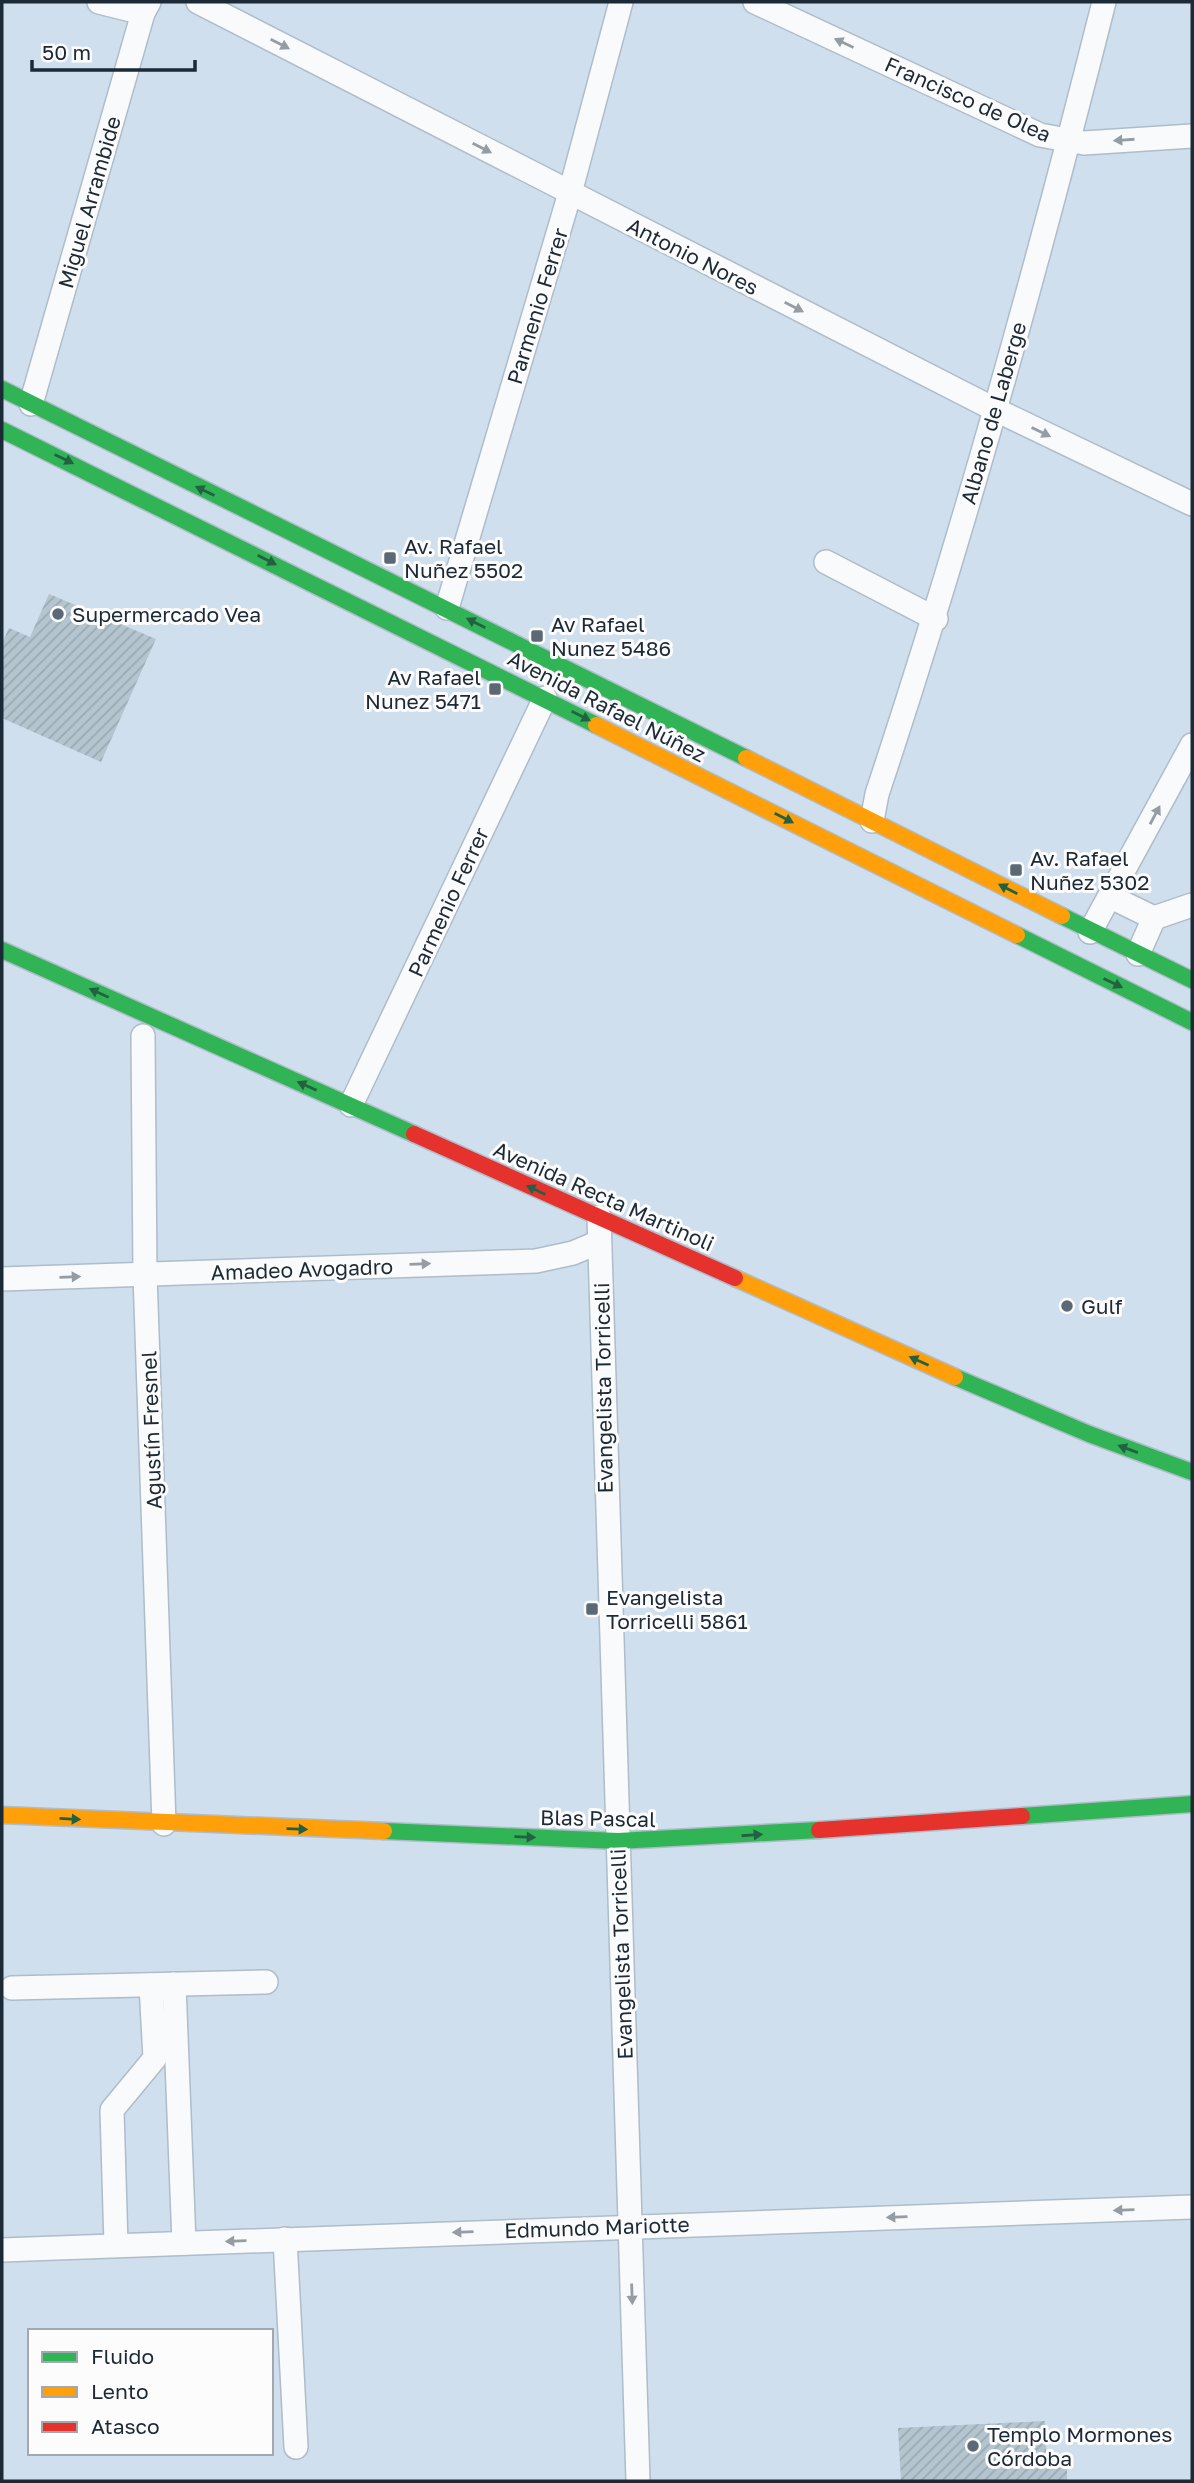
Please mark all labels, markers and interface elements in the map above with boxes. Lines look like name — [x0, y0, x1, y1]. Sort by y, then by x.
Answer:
scale bar — [32, 28, 194, 72]
one-way arrow — [834, 38, 854, 49]
text: 50 m — [42, 39, 91, 65]
one-way arrow — [270, 39, 290, 50]
street label: Francisco de Olea — [881, 51, 1055, 147]
street label: Miguel Arrambide — [52, 113, 126, 291]
one-way arrow — [1113, 135, 1135, 146]
one-way arrow — [473, 142, 493, 154]
street label: Antonio Nores — [623, 212, 763, 300]
street label: Parmenio Ferrer — [501, 225, 573, 387]
one-way arrow — [784, 302, 804, 313]
street label: Albano de Laberge — [955, 319, 1031, 507]
one-way arrow — [1031, 426, 1051, 437]
one-way arrow — [54, 453, 74, 464]
one-way arrow — [195, 485, 215, 497]
place label: Av. Rafael Nuñez 5502 — [404, 533, 523, 583]
marker: Av. Rafael Nuñez 5502 — [382, 550, 398, 566]
one-way arrow — [257, 554, 277, 566]
place label: Supermercado Vea — [72, 601, 261, 627]
marker: Supermercado Vea — [50, 606, 66, 622]
place label: Av Rafael Nunez 5486 — [551, 611, 671, 661]
one-way arrow — [466, 617, 486, 628]
marker: Av Rafael Nunez 5486 — [529, 628, 545, 644]
street label: Avenida Rafael Núñez — [504, 645, 710, 767]
place label: Av Rafael Nunez 5471 — [365, 664, 481, 714]
marker: Av Rafael Nunez 5471 — [487, 681, 503, 697]
one-way arrow — [571, 710, 591, 721]
one-way arrow — [1149, 805, 1161, 825]
one-way arrow — [774, 812, 794, 823]
street label: Parmenio Ferrer — [402, 823, 494, 981]
place label: Av. Rafael Nuñez 5302 — [1030, 845, 1149, 895]
marker: Av. Rafael Nuñez 5302 — [1008, 862, 1024, 878]
one-way arrow — [998, 884, 1018, 895]
one-way arrow — [1103, 978, 1124, 989]
one-way arrow — [89, 987, 109, 999]
one-way arrow — [296, 1080, 317, 1091]
street label: Avenida Recta Martinoli — [490, 1136, 718, 1256]
one-way arrow — [526, 1184, 546, 1196]
street label: Amadeo Avogadro — [210, 1253, 394, 1285]
one-way arrow — [409, 1259, 431, 1270]
one-way arrow — [59, 1271, 81, 1283]
street label: Evangelista Torricelli — [588, 1282, 618, 1494]
place label: Gulf — [1081, 1293, 1123, 1319]
marker: Gulf — [1059, 1298, 1075, 1314]
street label: Agustín Fresnel — [135, 1350, 167, 1510]
one-way arrow — [908, 1355, 929, 1366]
one-way arrow — [1118, 1443, 1139, 1454]
place label: Evangelista Torricelli 5861 — [606, 1584, 748, 1634]
marker: Evangelista Torricelli 5861 — [584, 1601, 600, 1617]
street label: Blas Pascal — [540, 1804, 656, 1832]
one-way arrow — [59, 1814, 81, 1825]
one-way arrow — [286, 1823, 308, 1834]
one-way arrow — [741, 1829, 763, 1840]
one-way arrow — [514, 1832, 536, 1843]
street label: Evangelista Torricelli — [604, 1848, 638, 2060]
one-way arrow — [1113, 2204, 1135, 2215]
street label: Edmundo Mariotte — [504, 2211, 690, 2243]
one-way arrow — [885, 2212, 907, 2223]
one-way arrow — [452, 2227, 474, 2238]
one-way arrow — [225, 2235, 247, 2246]
one-way arrow — [626, 2283, 637, 2305]
legend — [28, 2329, 273, 2455]
text: Fluido — [91, 2343, 154, 2369]
text: Lento — [91, 2378, 149, 2404]
text: Atasco — [91, 2413, 160, 2439]
place label: Templo Mormones Córdoba — [987, 2421, 1172, 2471]
marker: Templo Mormones Córdoba — [965, 2438, 981, 2454]

